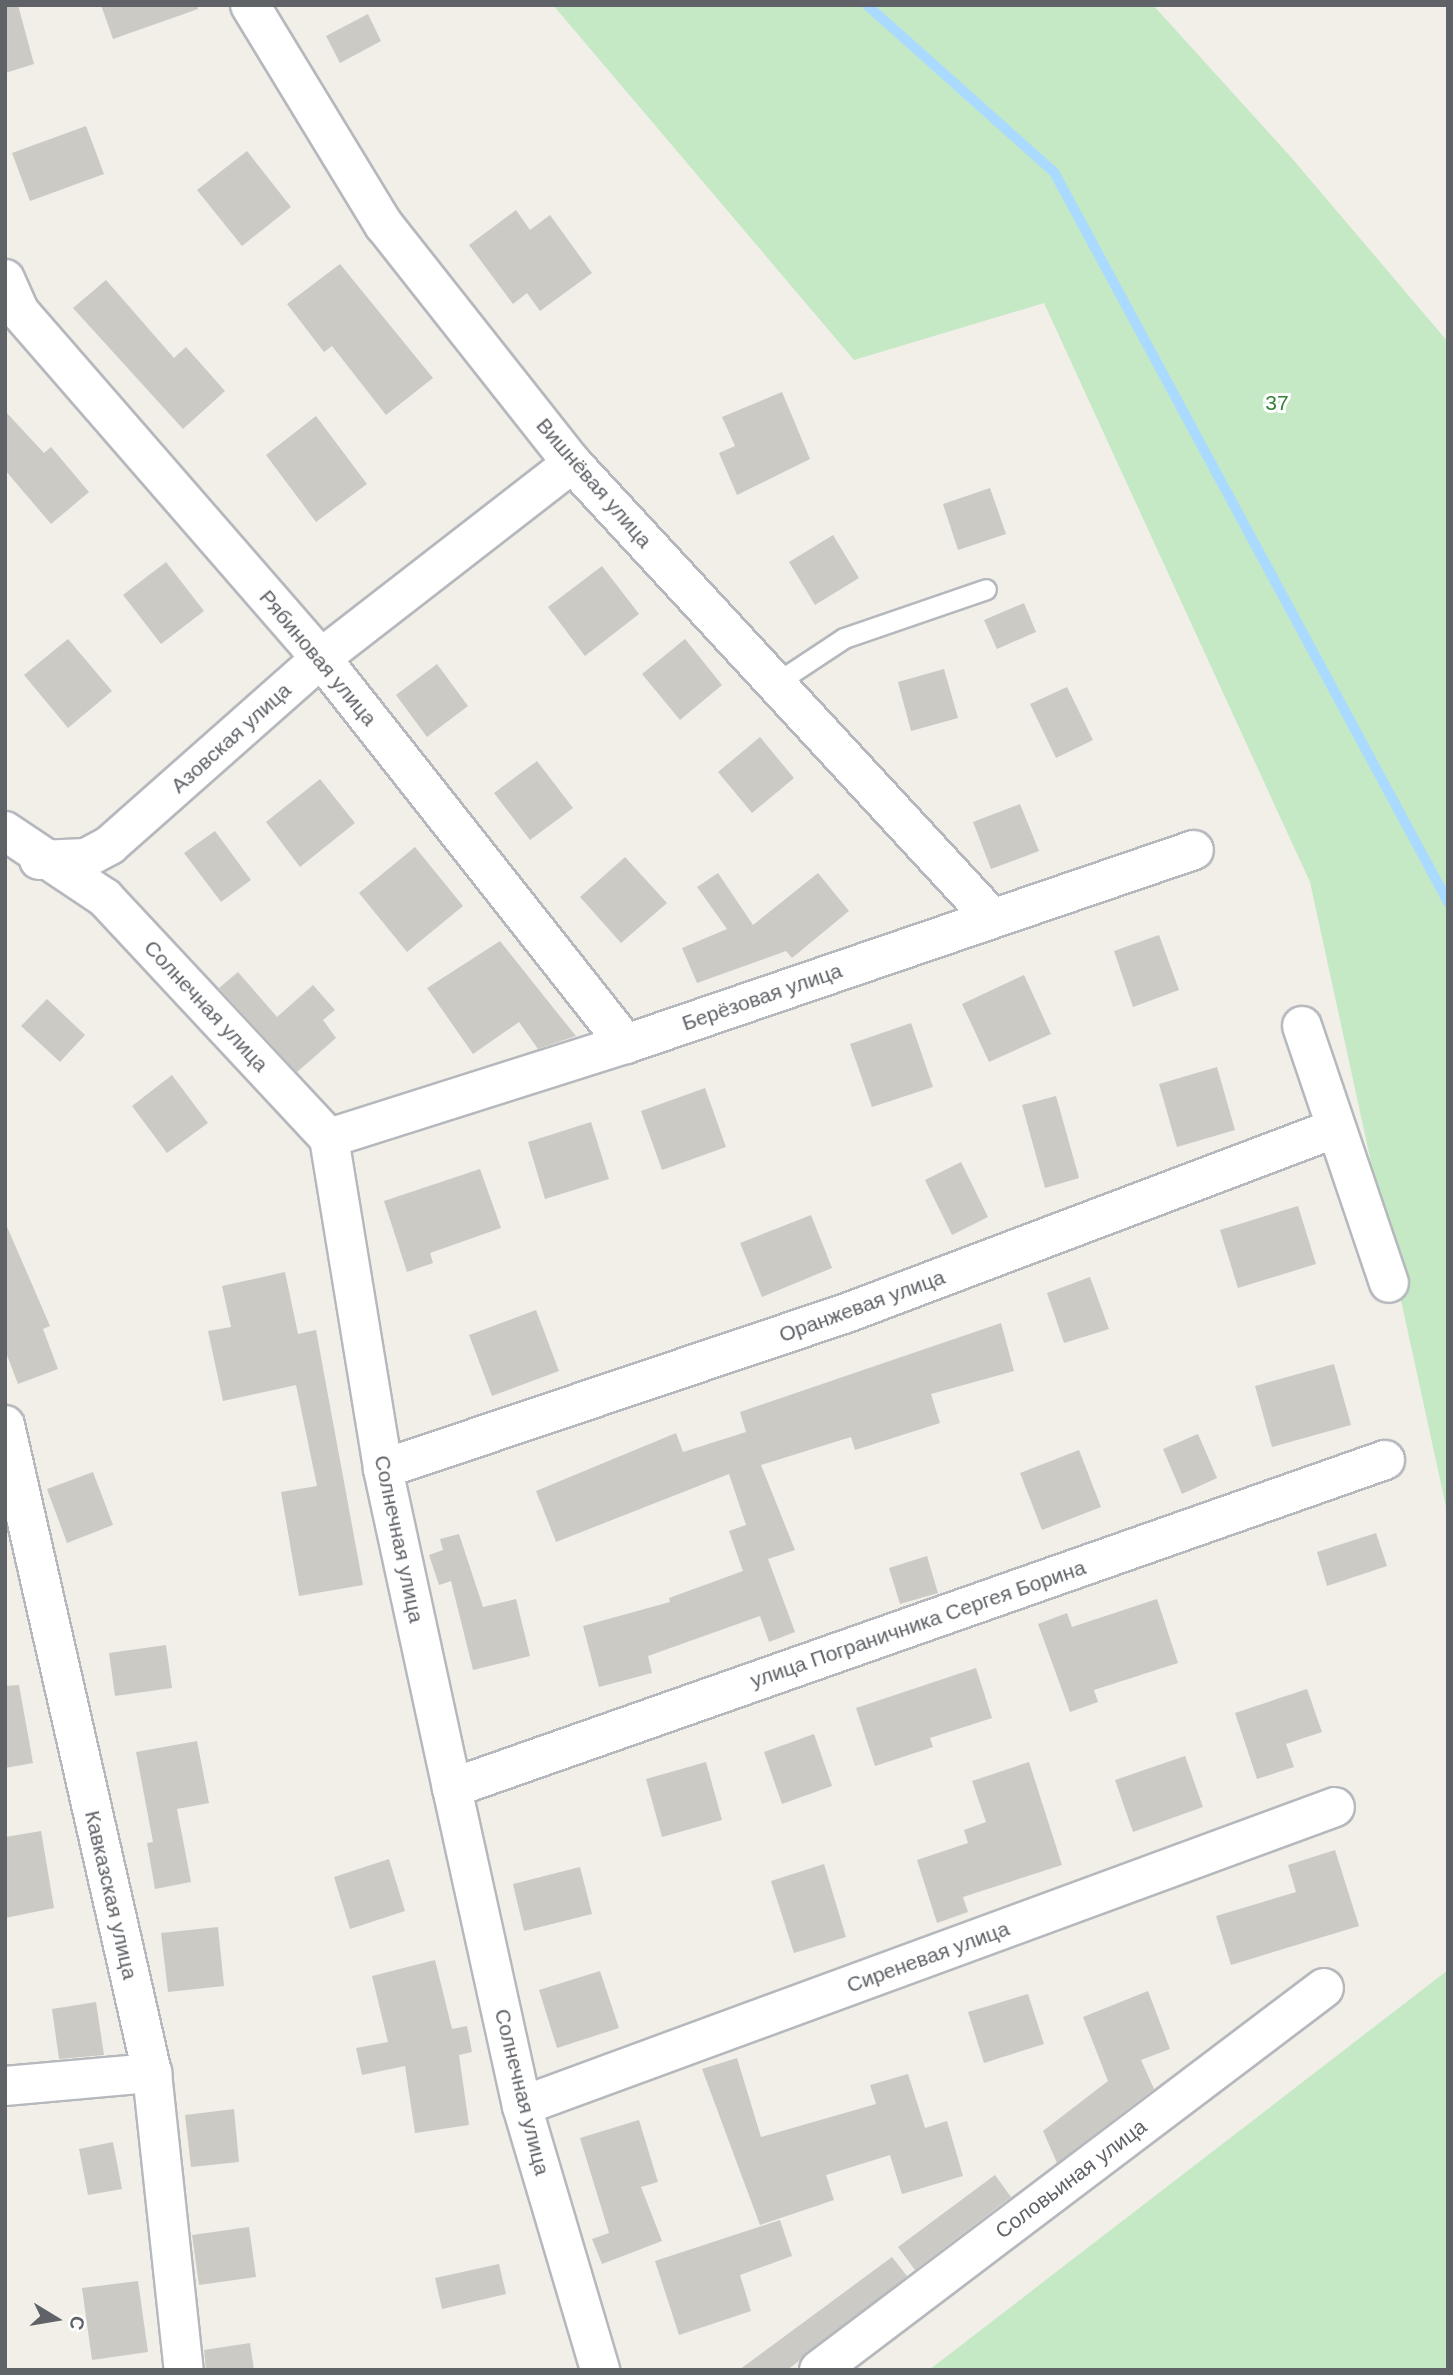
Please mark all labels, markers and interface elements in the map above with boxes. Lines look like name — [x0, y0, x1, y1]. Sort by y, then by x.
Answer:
park label: 37 — [1265, 390, 1289, 416]
street label: Вишнёвая улица — [531, 413, 657, 553]
street label: Рябиновая улица — [254, 585, 382, 731]
street label: Азовская улица — [166, 678, 296, 798]
street label: Солнечная улица — [139, 935, 273, 1077]
street label: Берёзовая улица — [679, 958, 845, 1036]
street label: Оранжевая улица — [776, 1264, 948, 1348]
street label: Солнечная улица — [369, 1453, 429, 1625]
street label: улица Пограничника Сергея Борина — [747, 1555, 1089, 1693]
street label: Кавказская улица — [79, 1808, 143, 1982]
street label: Сиреневая улица — [843, 1916, 1013, 1998]
street label: Солнечная улица — [489, 2006, 555, 2178]
street label: Соловьиная улица — [991, 2114, 1151, 2244]
north arrow — [21, 2284, 91, 2354]
text: С — [65, 2314, 89, 2332]

